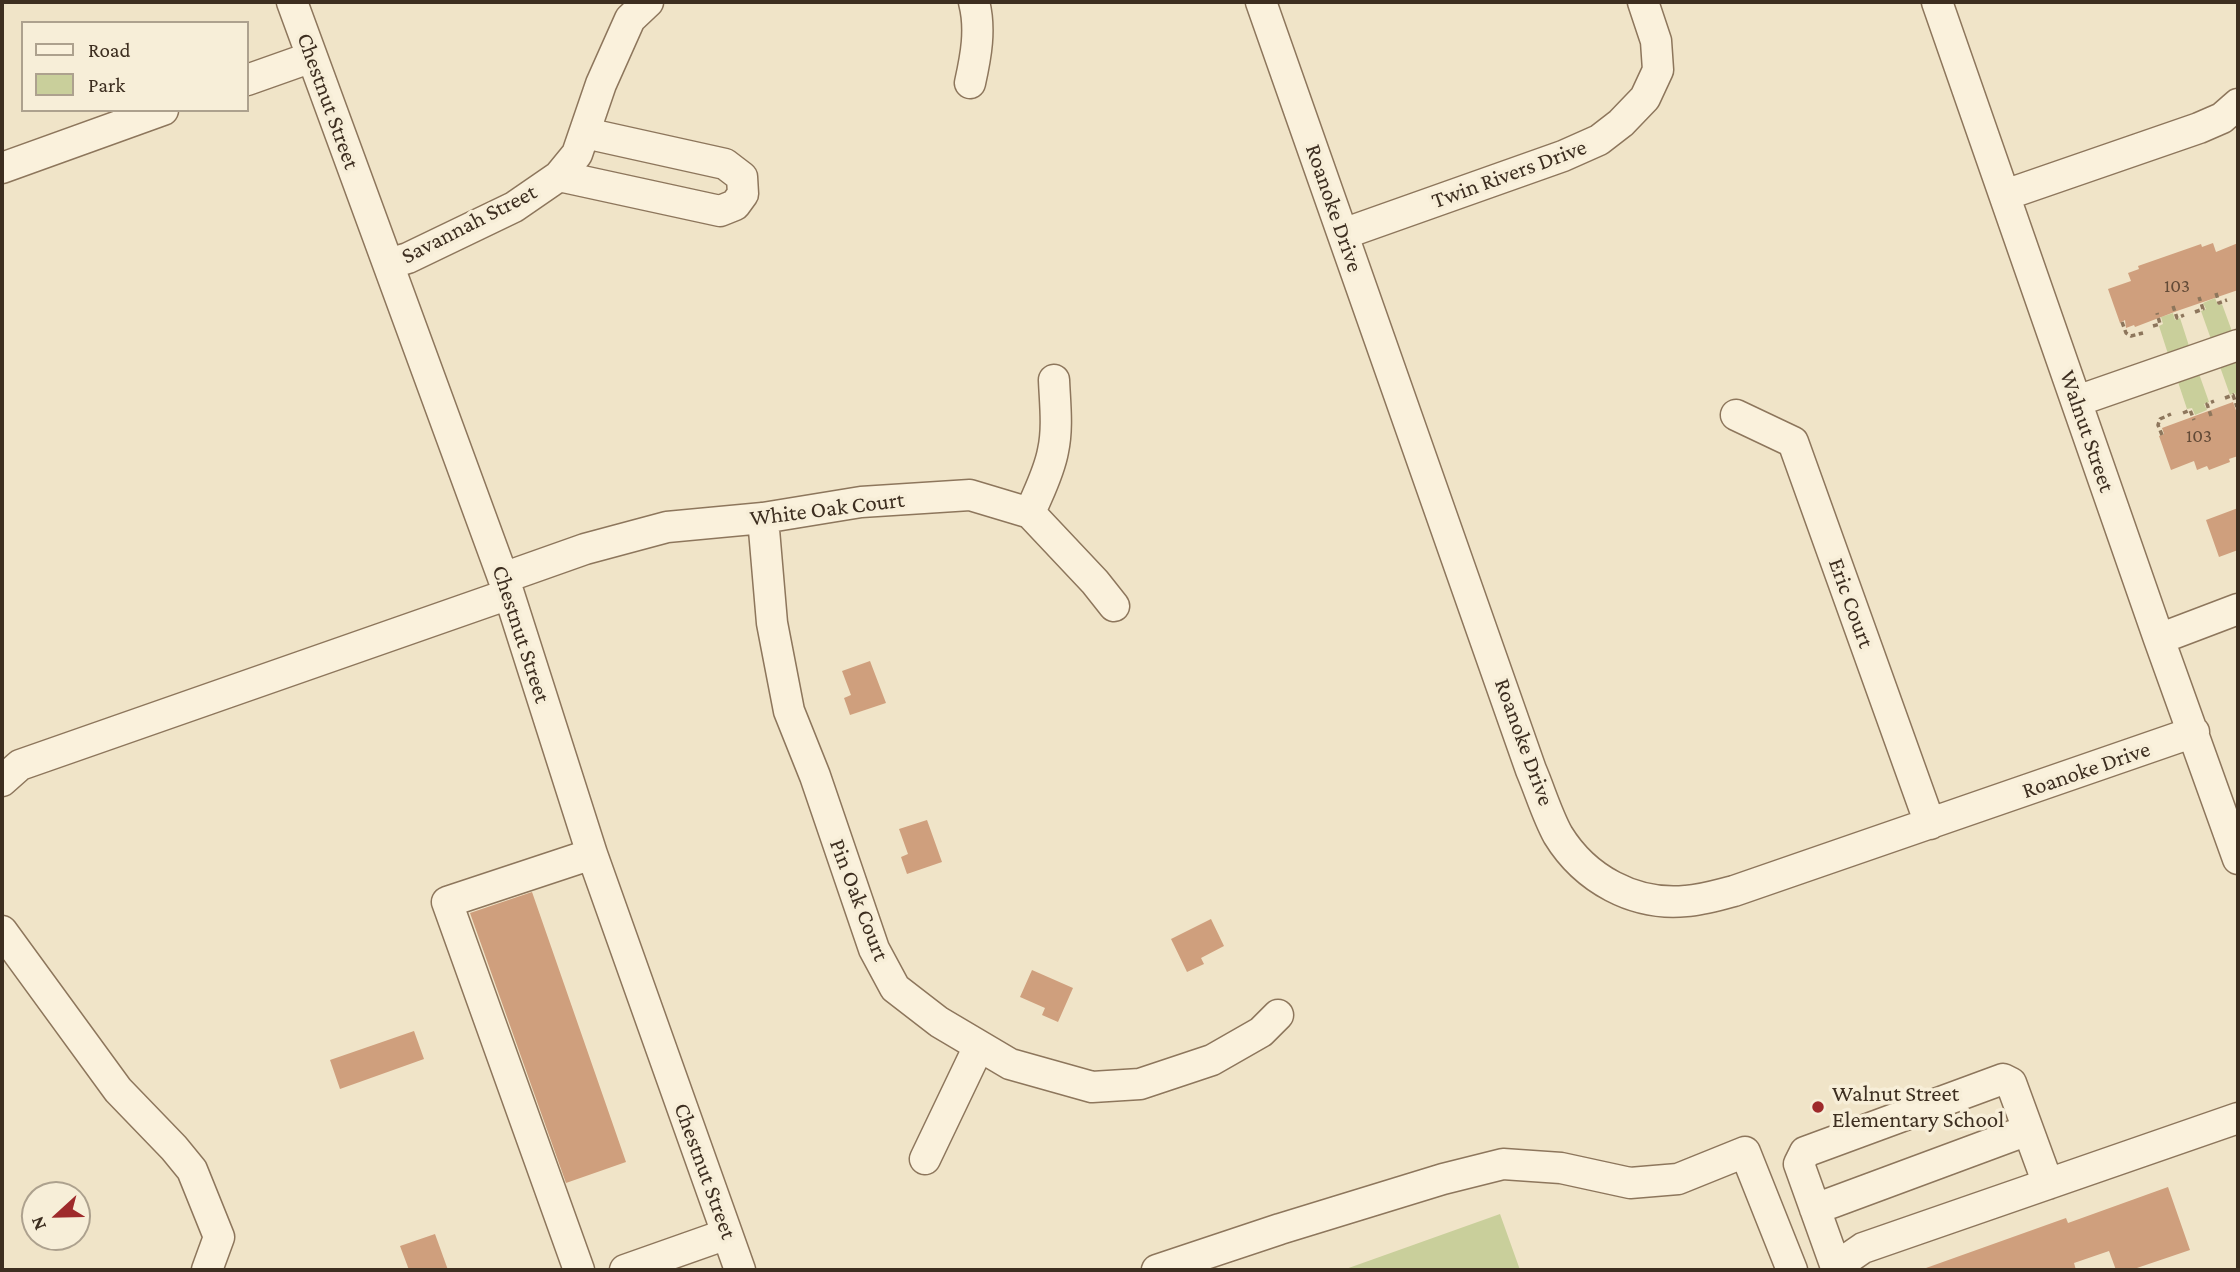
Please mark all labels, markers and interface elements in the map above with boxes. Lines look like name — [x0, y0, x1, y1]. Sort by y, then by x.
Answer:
legend — [21, 21, 248, 112]
street label: Chestnut Street — [291, 29, 365, 173]
text: Road — [88, 38, 131, 62]
text: Park — [88, 73, 125, 97]
street label: Twin Rivers Drive — [1428, 133, 1590, 215]
street label: Roanoke Drive — [1299, 140, 1369, 276]
street label: Savannah Street — [397, 178, 541, 270]
house number: 103 — [2164, 275, 2190, 297]
street label: Walnut Street — [2053, 366, 2121, 496]
house number: 103 — [2186, 425, 2212, 447]
street label: White Oak Court — [748, 486, 906, 532]
street label: Eric Court — [1822, 554, 1880, 652]
street label: Chestnut Street — [486, 562, 556, 706]
street label: Roanoke Drive — [1488, 675, 1560, 809]
street label: Roanoke Drive — [2018, 735, 2154, 805]
street label: Pin Oak Court — [823, 835, 895, 965]
place label: Walnut Street Elementary School — [1832, 1080, 2004, 1134]
street label: Chestnut Street — [668, 1099, 742, 1243]
marker: Walnut Street Elementary School — [1810, 1099, 1826, 1115]
north arrow — [21, 1181, 91, 1251]
text: N — [26, 1213, 50, 1233]

